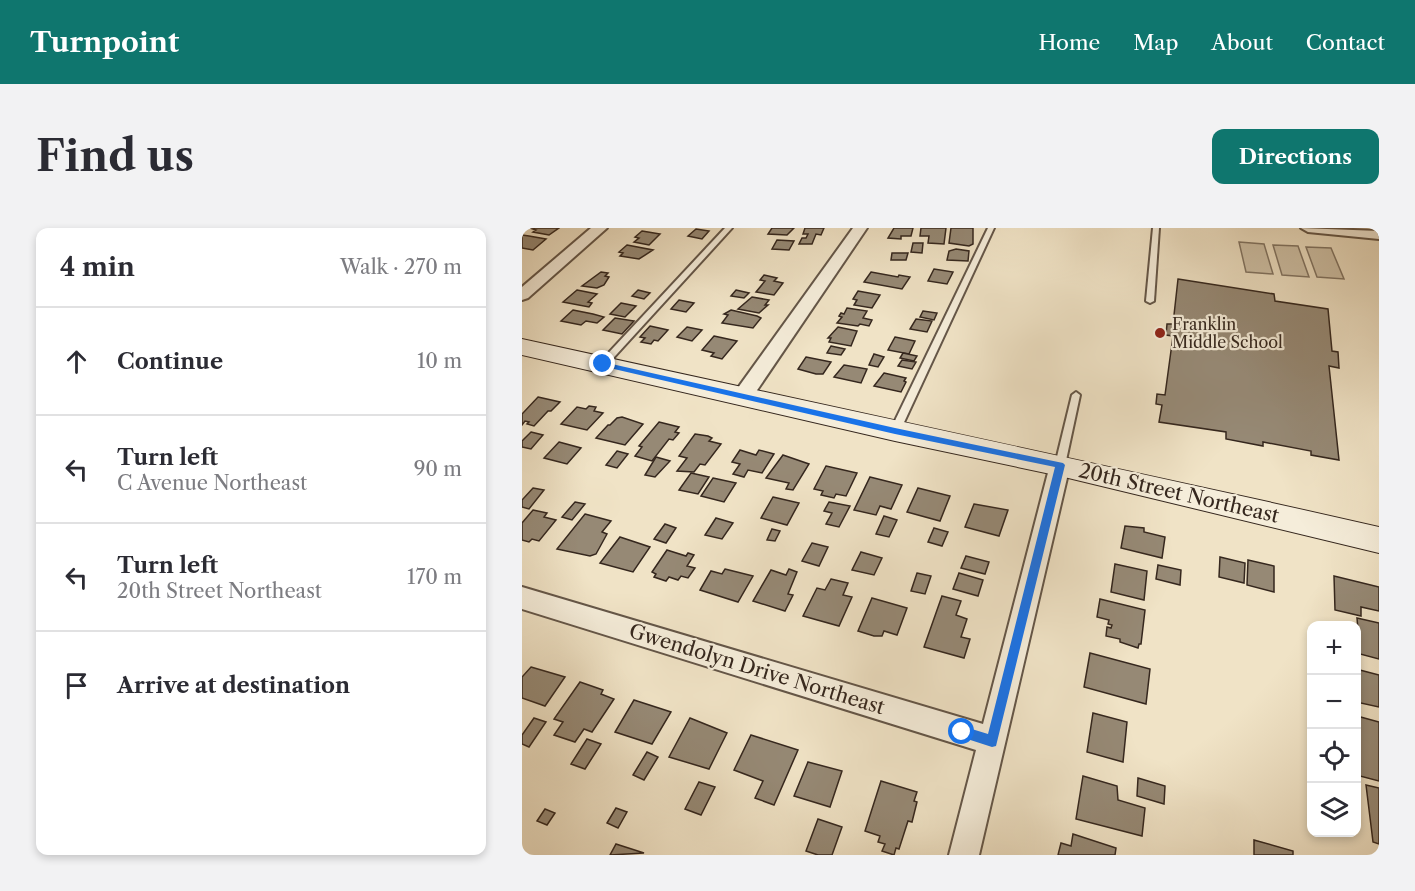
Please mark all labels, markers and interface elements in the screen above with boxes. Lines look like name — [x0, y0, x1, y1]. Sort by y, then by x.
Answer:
text: Turnpoint — [30, 25, 179, 59]
text: Home — [1039, 30, 1100, 55]
text: Map — [1133, 30, 1178, 55]
text: About — [1211, 30, 1273, 55]
text: Contact — [1306, 30, 1385, 55]
button: Directions — [1212, 129, 1379, 184]
text: Find us — [36, 130, 194, 182]
text: 4 min — [60, 251, 135, 283]
text: Walk · 270 m — [340, 255, 462, 279]
place label: Franklin Middle School — [1172, 314, 1283, 352]
marker: Franklin Middle School — [1153, 326, 1167, 340]
icon: ahead — [60, 345, 93, 378]
text: Continue — [117, 348, 223, 375]
text: 10 m — [417, 349, 462, 373]
route end — [589, 350, 615, 376]
text: Turn left — [117, 444, 218, 471]
icon: left — [60, 453, 93, 486]
text: 90 m — [414, 457, 462, 481]
street label: 20th Street Northeast — [1077, 458, 1281, 528]
text: C Avenue Northeast — [117, 471, 307, 495]
text: Turn left — [117, 552, 218, 579]
icon: left — [60, 561, 93, 594]
text: 170 m — [407, 565, 462, 589]
text: 20th Street Northeast — [117, 579, 322, 603]
street label: Gwendolyn Drive Northeast — [626, 619, 888, 719]
map controls — [1307, 621, 1361, 837]
button: + — [1307, 621, 1361, 675]
icon: arrive — [60, 669, 93, 702]
text: Arrive at destination — [117, 672, 350, 699]
button: − — [1307, 675, 1361, 729]
route start — [948, 718, 974, 744]
button: locate — [1307, 729, 1361, 783]
button: layers — [1307, 783, 1361, 837]

